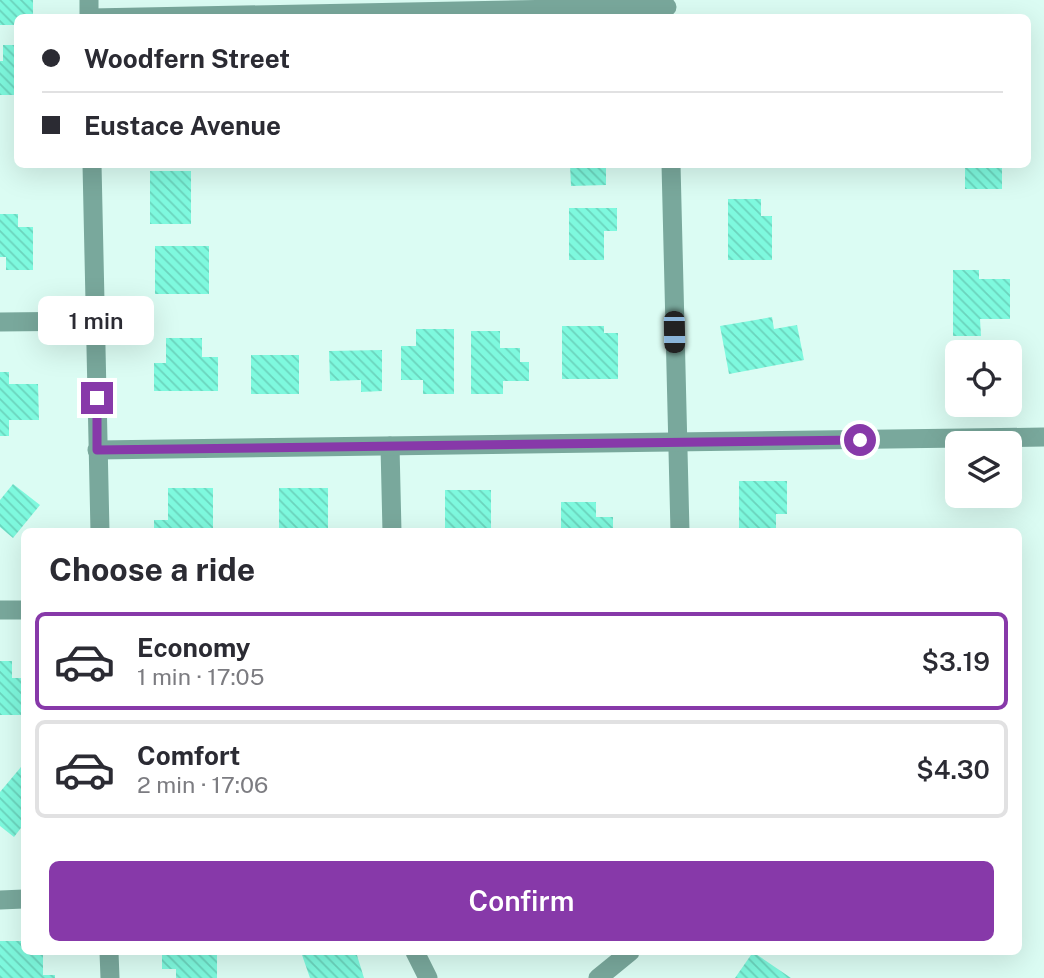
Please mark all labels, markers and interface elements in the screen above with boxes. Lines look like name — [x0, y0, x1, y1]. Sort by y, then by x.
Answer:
text: Woodfern Street — [84, 43, 290, 74]
text: Eustace Avenue — [84, 110, 281, 141]
callout: 1 min — [39, 296, 155, 346]
text: 1 min — [69, 307, 123, 334]
car — [664, 311, 685, 353]
map controls — [945, 340, 1022, 508]
button: locate — [945, 340, 1022, 417]
route end — [81, 382, 113, 414]
route start — [844, 424, 876, 456]
button: layers — [945, 431, 1022, 508]
text: Choose a ride — [49, 551, 255, 588]
icon: car — [53, 630, 116, 693]
text: Economy — [137, 632, 250, 663]
text: $3.19 — [922, 646, 990, 677]
text: 1 min · 17:05 — [137, 663, 264, 690]
icon: car — [53, 738, 116, 801]
text: Comfort — [137, 740, 240, 771]
text: $4.30 — [916, 754, 990, 785]
text: 2 min · 17:06 — [137, 771, 268, 798]
button: Confirm — [49, 861, 994, 941]

